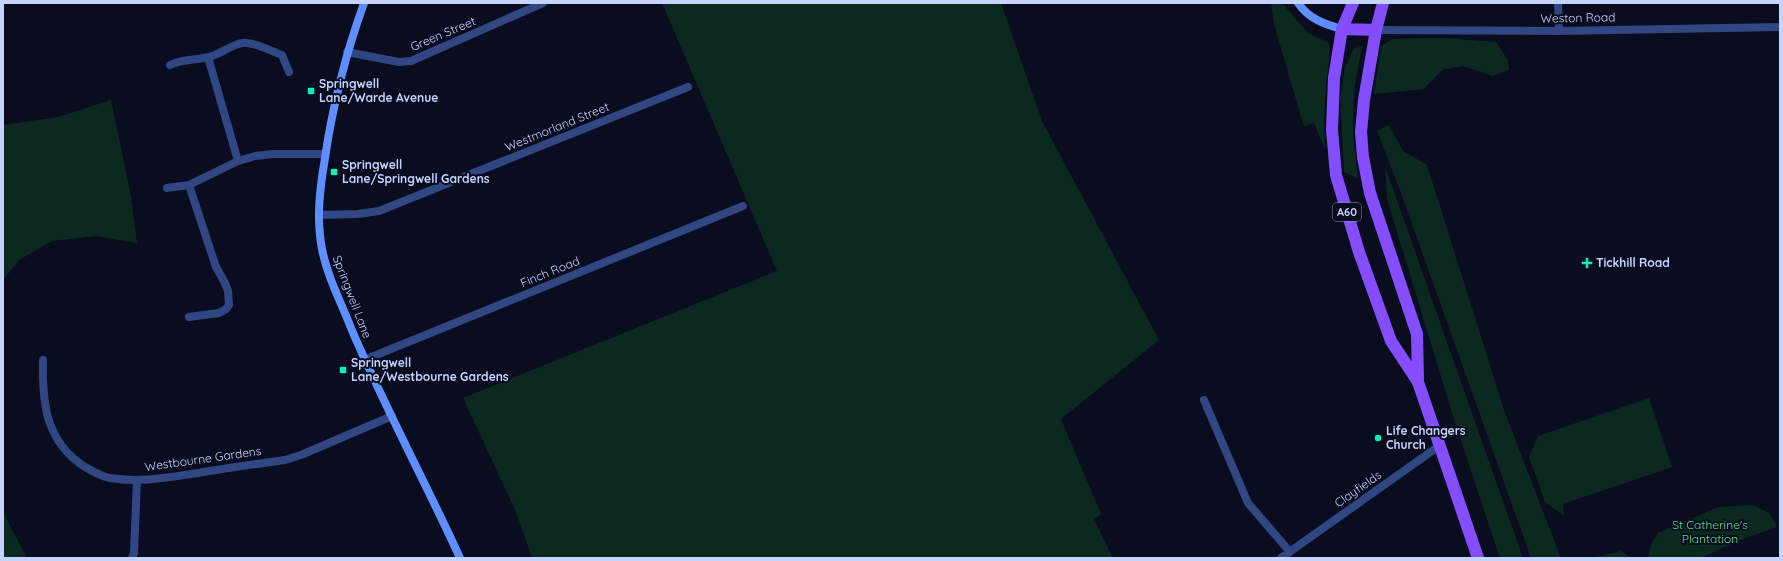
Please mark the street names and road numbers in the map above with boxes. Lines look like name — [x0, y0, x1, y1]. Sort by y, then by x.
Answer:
street label: Weston Road — [1540, 9, 1616, 26]
street label: Green Street — [408, 13, 478, 54]
street label: Westmorland Street — [503, 99, 611, 154]
road number: A60 — [1333, 203, 1361, 221]
street label: Springwell Lane — [330, 253, 375, 341]
street label: Finch Road — [518, 253, 582, 290]
street label: Westbourne Gardens — [144, 443, 263, 474]
street label: Clayfields — [1331, 467, 1384, 510]

